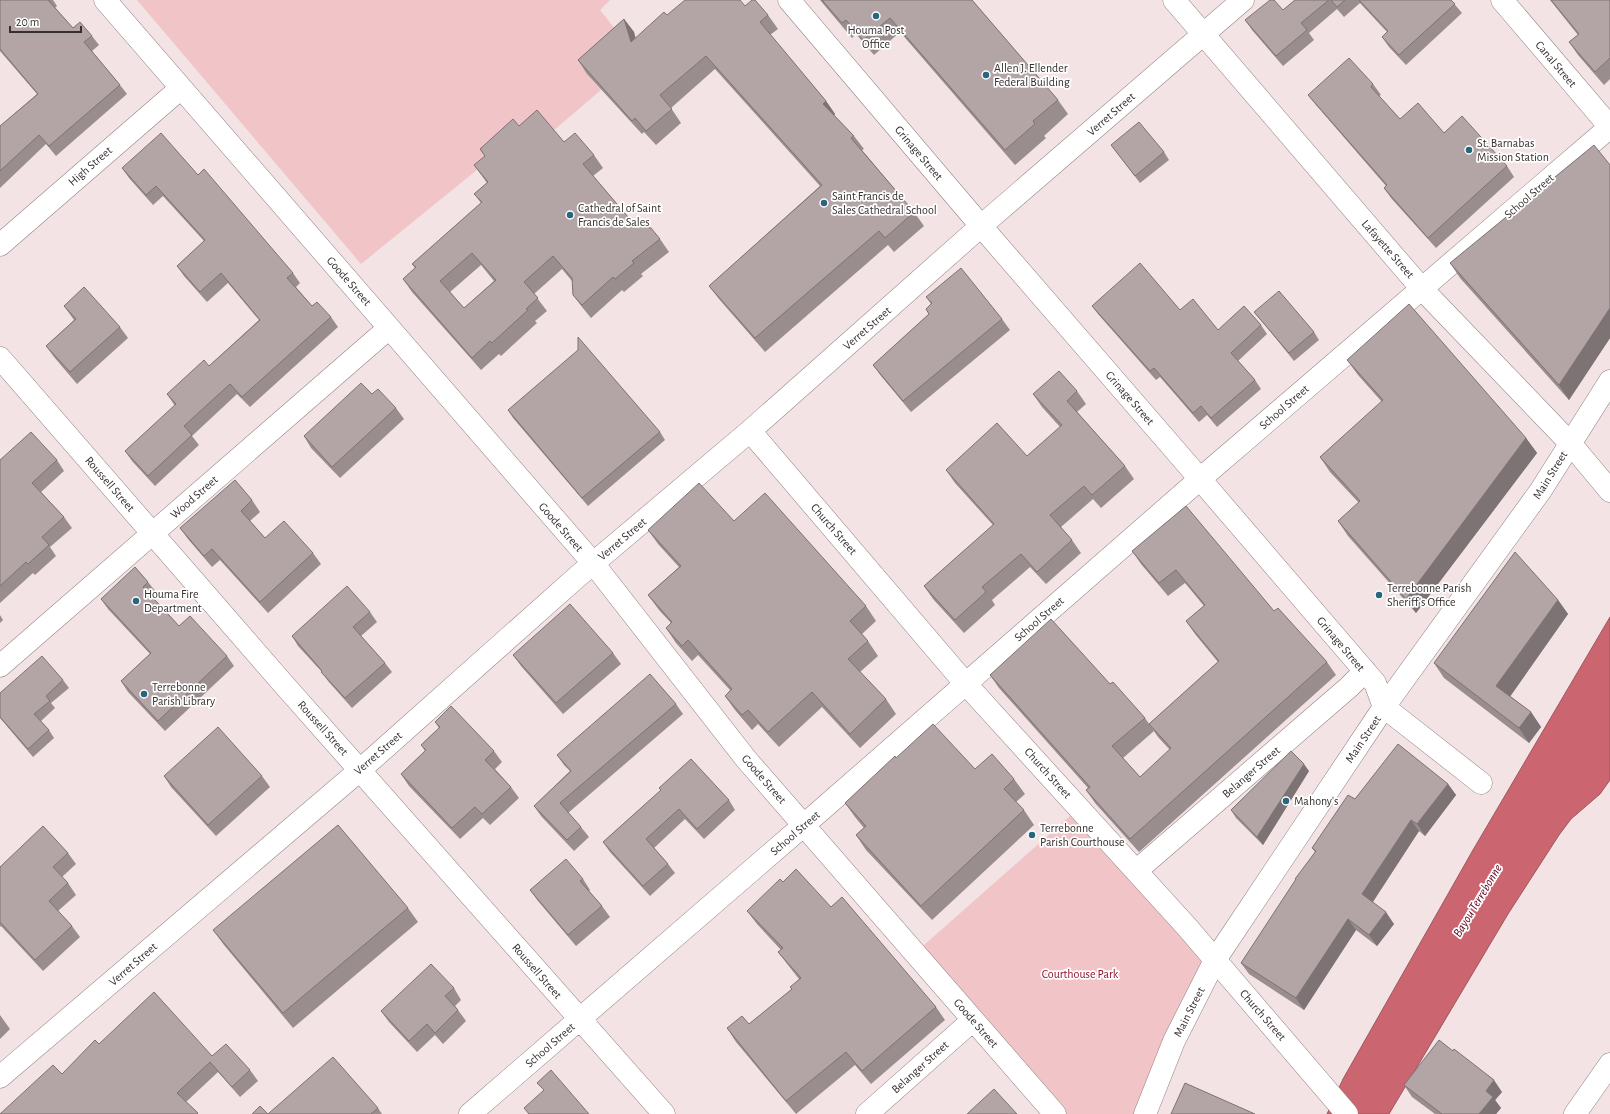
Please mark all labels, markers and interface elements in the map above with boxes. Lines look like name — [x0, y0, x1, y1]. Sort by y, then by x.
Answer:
scale bar — [10, 8, 81, 34]
marker: Houma Post Office — [871, 11, 881, 21]
text: 20 m — [16, 16, 39, 28]
place label: Houma Post Office — [848, 24, 905, 50]
street label: Canal Street — [1533, 38, 1579, 90]
place label: Allen J. Ellender Federal Building — [994, 62, 1070, 88]
marker: Allen J. Ellender Federal Building — [981, 70, 991, 80]
street label: Verret Street — [1085, 90, 1137, 138]
street label: Grinage Street — [893, 123, 945, 183]
place label: St. Barnabas Mission Station — [1477, 137, 1549, 163]
street label: High Street — [66, 144, 114, 188]
marker: St. Barnabas Mission Station — [1464, 145, 1474, 155]
street label: School Street — [1502, 171, 1556, 221]
place label: Saint Francis de Sales Cathedral School — [832, 190, 937, 216]
marker: Saint Francis de Sales Cathedral School — [819, 198, 829, 208]
place label: Cathedral of Saint Francis de Sales — [578, 202, 661, 228]
marker: Cathedral of Saint Francis de Sales — [565, 210, 575, 220]
street label: Lafayette Street — [1359, 217, 1417, 281]
street label: Goode Street — [325, 254, 374, 308]
street label: Verret Street — [841, 304, 893, 352]
street label: Grinage Street — [1103, 369, 1157, 427]
street label: School Street — [1257, 382, 1311, 432]
street label: Main Street — [1531, 449, 1570, 501]
street label: Roussell Street — [83, 454, 137, 514]
street label: Wood Street — [168, 473, 220, 521]
street label: Goode Street — [537, 500, 586, 554]
street label: Church Street — [809, 501, 859, 557]
street label: Verret Street — [596, 515, 649, 563]
place label: Terrebonne Parish Sheriff's Office — [1387, 582, 1471, 608]
place label: Houma Fire Department — [144, 588, 202, 614]
marker: Terrebonne Parish Sheriff's Office — [1374, 590, 1384, 600]
street label: School Street — [1012, 594, 1066, 644]
marker: Houma Fire Department — [131, 596, 141, 606]
street label: Grinage Street — [1315, 614, 1367, 674]
place label: Terrebonne Parish Library — [152, 681, 215, 708]
marker: Terrebonne Parish Library — [139, 689, 149, 699]
street label: Roussell Street — [296, 698, 351, 758]
street label: Main Street — [1343, 713, 1383, 765]
street label: Verret Street — [352, 729, 404, 777]
street label: Belanger Street — [1220, 744, 1282, 800]
street label: Church Street — [1022, 745, 1074, 801]
street label: Goode Street — [740, 752, 789, 806]
place label: Mahony's — [1294, 795, 1338, 808]
marker: Mahony's — [1281, 796, 1291, 806]
street label: School Street — [768, 808, 822, 858]
place label: Terrebonne Parish Courthouse — [1040, 822, 1125, 848]
marker: Terrebonne Parish Courthouse — [1027, 830, 1037, 840]
water label: Bayou Terrebonne — [1451, 862, 1505, 940]
street label: Verret Street — [107, 940, 159, 988]
street label: Roussell Street — [510, 941, 564, 1001]
park label: Courthouse Park — [1042, 968, 1119, 980]
street label: Main Street — [1171, 985, 1207, 1039]
street label: Church Street — [1238, 987, 1288, 1043]
street label: Goode Street — [952, 996, 1001, 1050]
street label: School Street — [523, 1020, 577, 1070]
street label: Belanger Street — [889, 1038, 951, 1096]

